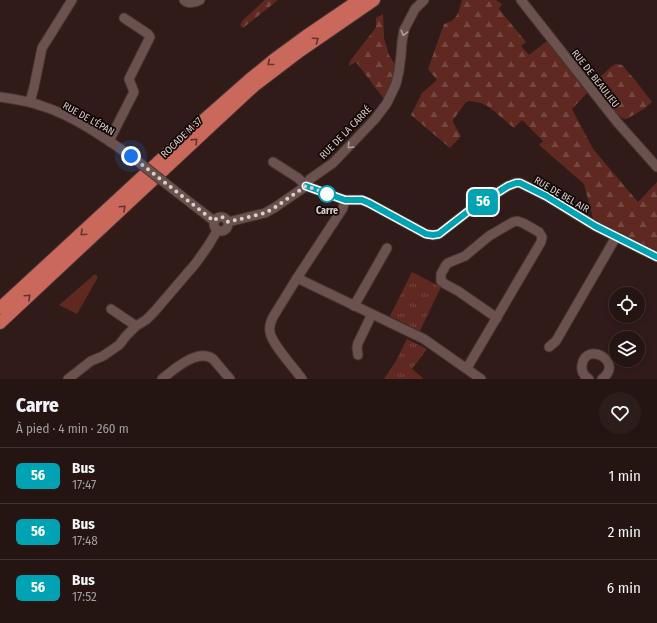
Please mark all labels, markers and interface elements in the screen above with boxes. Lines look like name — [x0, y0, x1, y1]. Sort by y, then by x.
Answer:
one-way arrow — [400, 29, 409, 36]
one-way arrow — [312, 38, 319, 45]
street label: RUE DE BEAULIEU — [569, 47, 622, 110]
one-way arrow — [267, 58, 274, 65]
street label: RUE DE L'ÉPAN — [61, 98, 117, 138]
street label: RUE DE LA CARRÉ — [316, 102, 374, 162]
street label: ROCADE M 37 — [159, 115, 205, 160]
one-way arrow — [190, 138, 198, 146]
one-way arrow — [347, 141, 355, 149]
your location — [121, 146, 141, 166]
street label: RUE DE BEL AIR — [532, 174, 592, 216]
marker: Carre — [318, 185, 336, 203]
line badge: 56 — [465, 189, 501, 215]
text: 56 — [476, 193, 490, 210]
place label: Carre — [316, 205, 338, 217]
one-way arrow — [119, 206, 126, 213]
one-way arrow — [80, 228, 88, 235]
map controls — [609, 287, 645, 367]
button: locate — [609, 287, 645, 323]
one-way arrow — [24, 294, 31, 301]
button: layers — [609, 331, 645, 367]
button: heart — [599, 392, 641, 434]
text: Carre — [16, 394, 59, 417]
text: À pied · 4 min · 260 m — [16, 421, 129, 436]
text: Bus — [72, 459, 95, 477]
text: 56 — [31, 467, 45, 484]
text: 1 min — [608, 467, 641, 485]
text: 17:47 — [72, 477, 96, 492]
text: Bus — [72, 515, 95, 533]
text: 56 — [31, 523, 45, 540]
text: 2 min — [608, 523, 641, 541]
text: 17:48 — [72, 533, 98, 548]
text: Bus — [72, 571, 95, 589]
text: 56 — [31, 579, 45, 596]
text: 6 min — [607, 579, 641, 597]
text: 17:52 — [72, 589, 97, 604]

